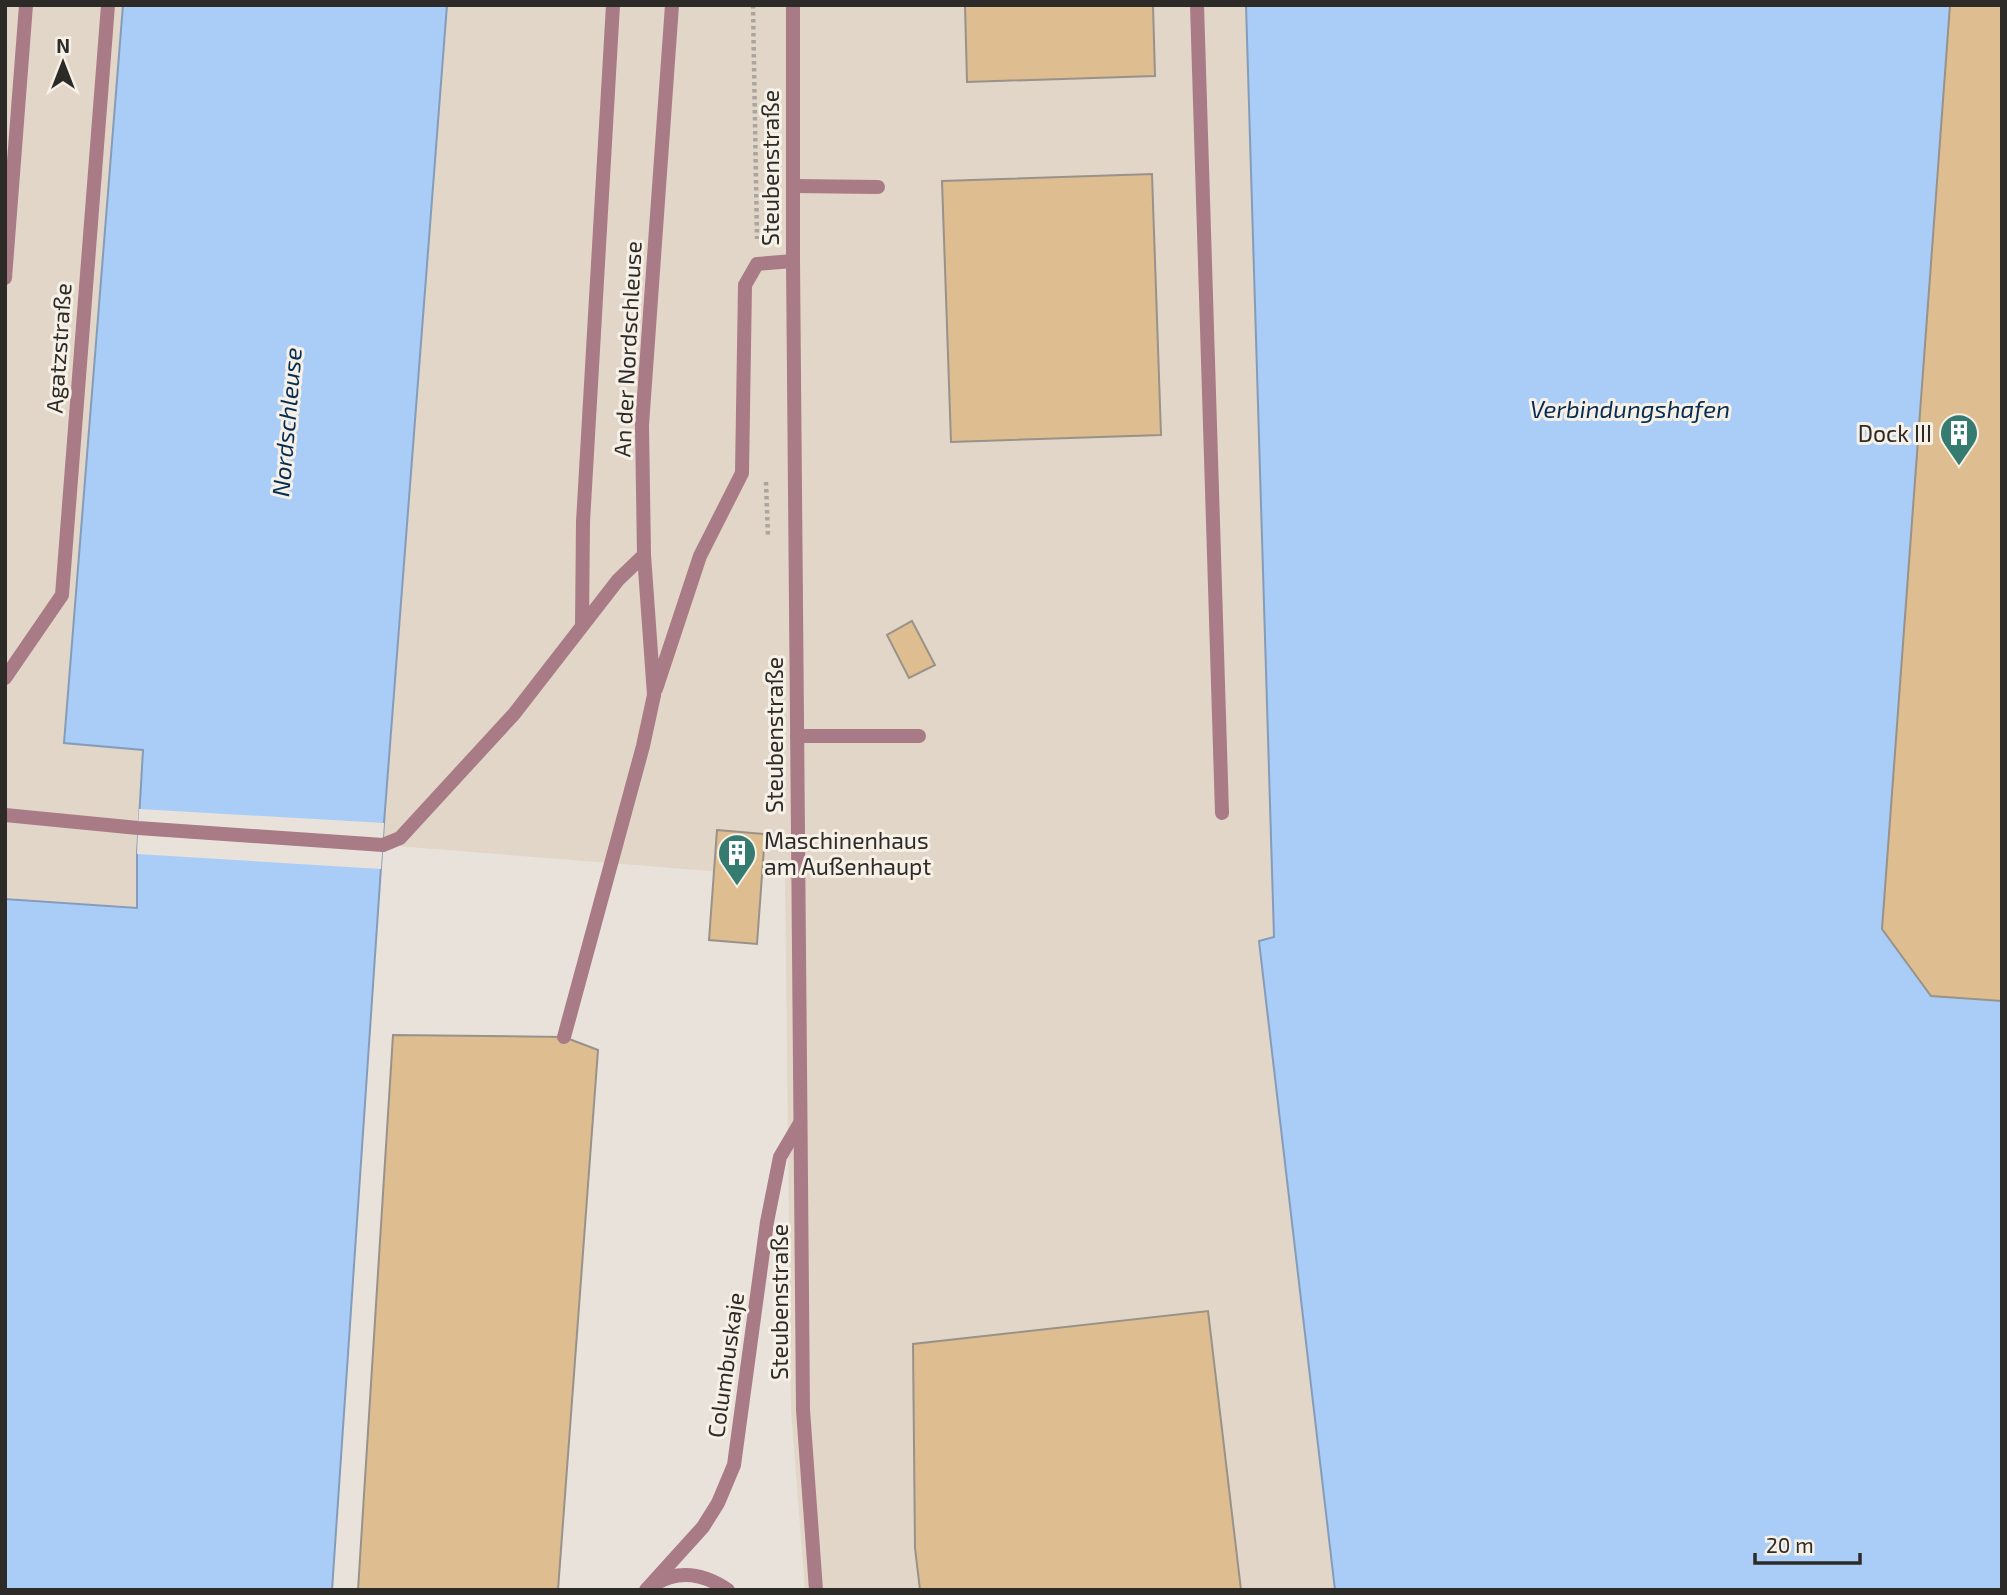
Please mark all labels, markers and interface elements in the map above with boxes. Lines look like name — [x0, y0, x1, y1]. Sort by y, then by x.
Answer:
north arrow — [28, 28, 98, 98]
text: N — [56, 34, 70, 57]
street label: Steubenstraße — [756, 90, 784, 246]
street label: An der Nordschleuse — [607, 240, 647, 458]
street label: Agatzstraße — [39, 282, 77, 414]
water label: Nordschleuse — [265, 346, 307, 498]
water label: Verbindungshafen — [1530, 394, 1730, 423]
building icon: Dock III — [1938, 412, 1980, 467]
place label: Dock III — [1858, 419, 1932, 447]
street label: Steubenstraße — [760, 657, 788, 813]
place label: Maschinenhaus am Außenhaupt — [764, 826, 931, 880]
building icon: Maschinenhaus am Außenhaupt — [716, 832, 758, 887]
street label: Steubenstraße — [765, 1224, 793, 1380]
street label: Columbuskaje — [701, 1290, 749, 1440]
scale bar — [1755, 1522, 1860, 1566]
text: 20 m — [1766, 1532, 1814, 1557]

